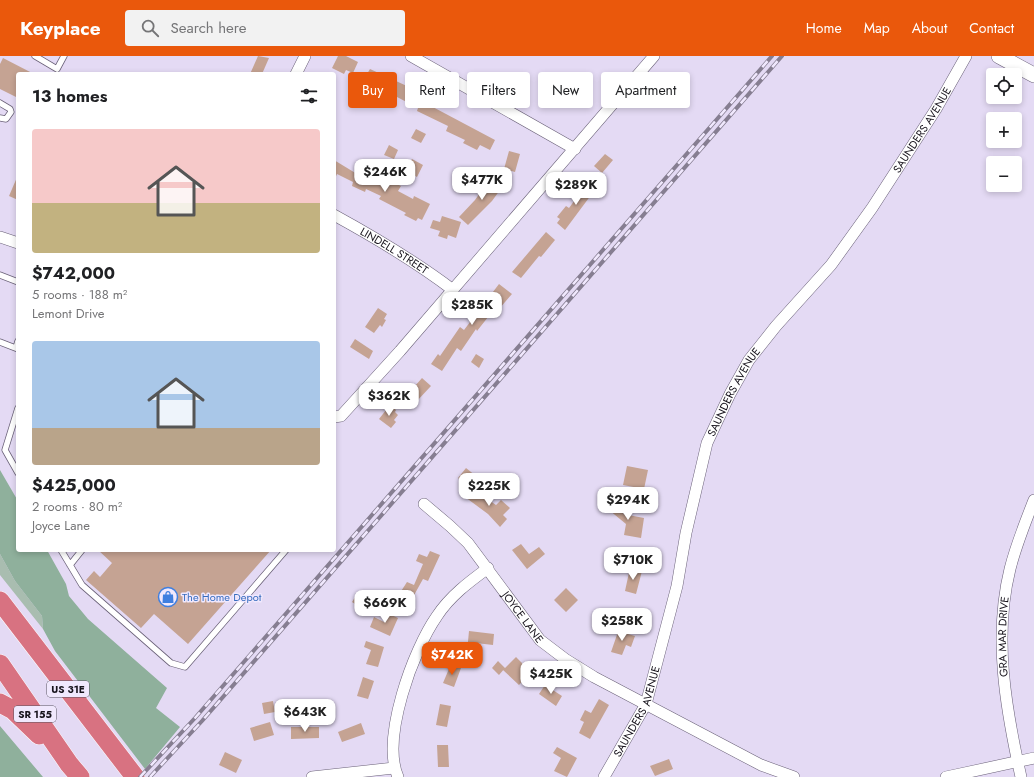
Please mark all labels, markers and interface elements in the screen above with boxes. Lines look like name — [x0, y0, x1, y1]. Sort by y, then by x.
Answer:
search box — [125, 10, 405, 46]
text: Keyplace — [20, 15, 101, 42]
icon: search — [139, 17, 161, 39]
text: Search here — [171, 17, 246, 39]
text: Home — [806, 18, 842, 38]
text: Map — [864, 18, 890, 38]
text: About — [912, 18, 947, 38]
text: Contact — [969, 18, 1014, 38]
map controls — [986, 68, 1022, 192]
button: locate — [986, 68, 1022, 104]
chip: Buy — [348, 72, 397, 108]
chip: Rent — [405, 72, 459, 108]
chip: Filters — [467, 72, 530, 108]
chip: New — [538, 72, 593, 108]
chip: Apartment — [601, 72, 690, 108]
text: 13 homes — [32, 84, 107, 108]
street label: SAUNDERS AVENUE — [889, 84, 955, 176]
icon: filters — [298, 85, 320, 107]
button: + — [986, 112, 1022, 148]
icon: home — [140, 155, 212, 227]
button: − — [986, 156, 1022, 192]
pin: $246K — [357, 159, 413, 193]
text: $246K — [363, 162, 407, 181]
pin: $477K — [454, 167, 510, 201]
text: $477K — [461, 170, 503, 189]
pin: $289K — [548, 172, 604, 206]
text: $289K — [555, 175, 597, 194]
street label: LINDELL STREET — [357, 223, 432, 278]
text: $742,000 — [32, 261, 115, 285]
text: 5 rooms · 188 m² — [32, 285, 127, 304]
pin: $285K — [444, 292, 500, 326]
text: $285K — [451, 295, 493, 314]
text: Lemont Drive — [32, 304, 105, 323]
street label: SAUNDERS AVENUE — [703, 344, 764, 439]
icon: home — [140, 367, 212, 439]
pin: $362K — [361, 383, 417, 417]
text: $362K — [368, 386, 410, 405]
text: $425,000 — [32, 473, 116, 497]
pin: $225K — [461, 473, 517, 507]
text: $225K — [468, 476, 510, 495]
pin: $294K — [600, 487, 656, 521]
text: $294K — [606, 490, 650, 509]
text: 2 rooms · 80 m² — [32, 497, 122, 516]
text: Joyce Lane — [32, 516, 90, 535]
pin: $710K — [605, 547, 661, 581]
text: $710K — [613, 550, 653, 569]
shop icon: The Home Depot — [157, 586, 179, 608]
street label: JOYCE LANE — [497, 586, 547, 646]
place label: The Home Depot — [182, 589, 262, 605]
pin: $669K — [357, 590, 413, 624]
text: $669K — [363, 593, 407, 612]
street label: GRA MAR DRIVE — [994, 595, 1013, 678]
pin: $258K — [594, 608, 650, 642]
text: $258K — [601, 611, 643, 630]
pin: $742K — [424, 642, 480, 676]
text: $742K — [431, 645, 473, 664]
pin: $425K — [523, 661, 579, 695]
text: $425K — [529, 664, 573, 683]
street label: SAUNDERS AVENUE — [609, 664, 664, 760]
road number: US 31E — [47, 681, 89, 697]
pin: $643K — [277, 699, 333, 733]
text: $643K — [283, 702, 327, 721]
road number: SR 155 — [14, 706, 56, 722]

